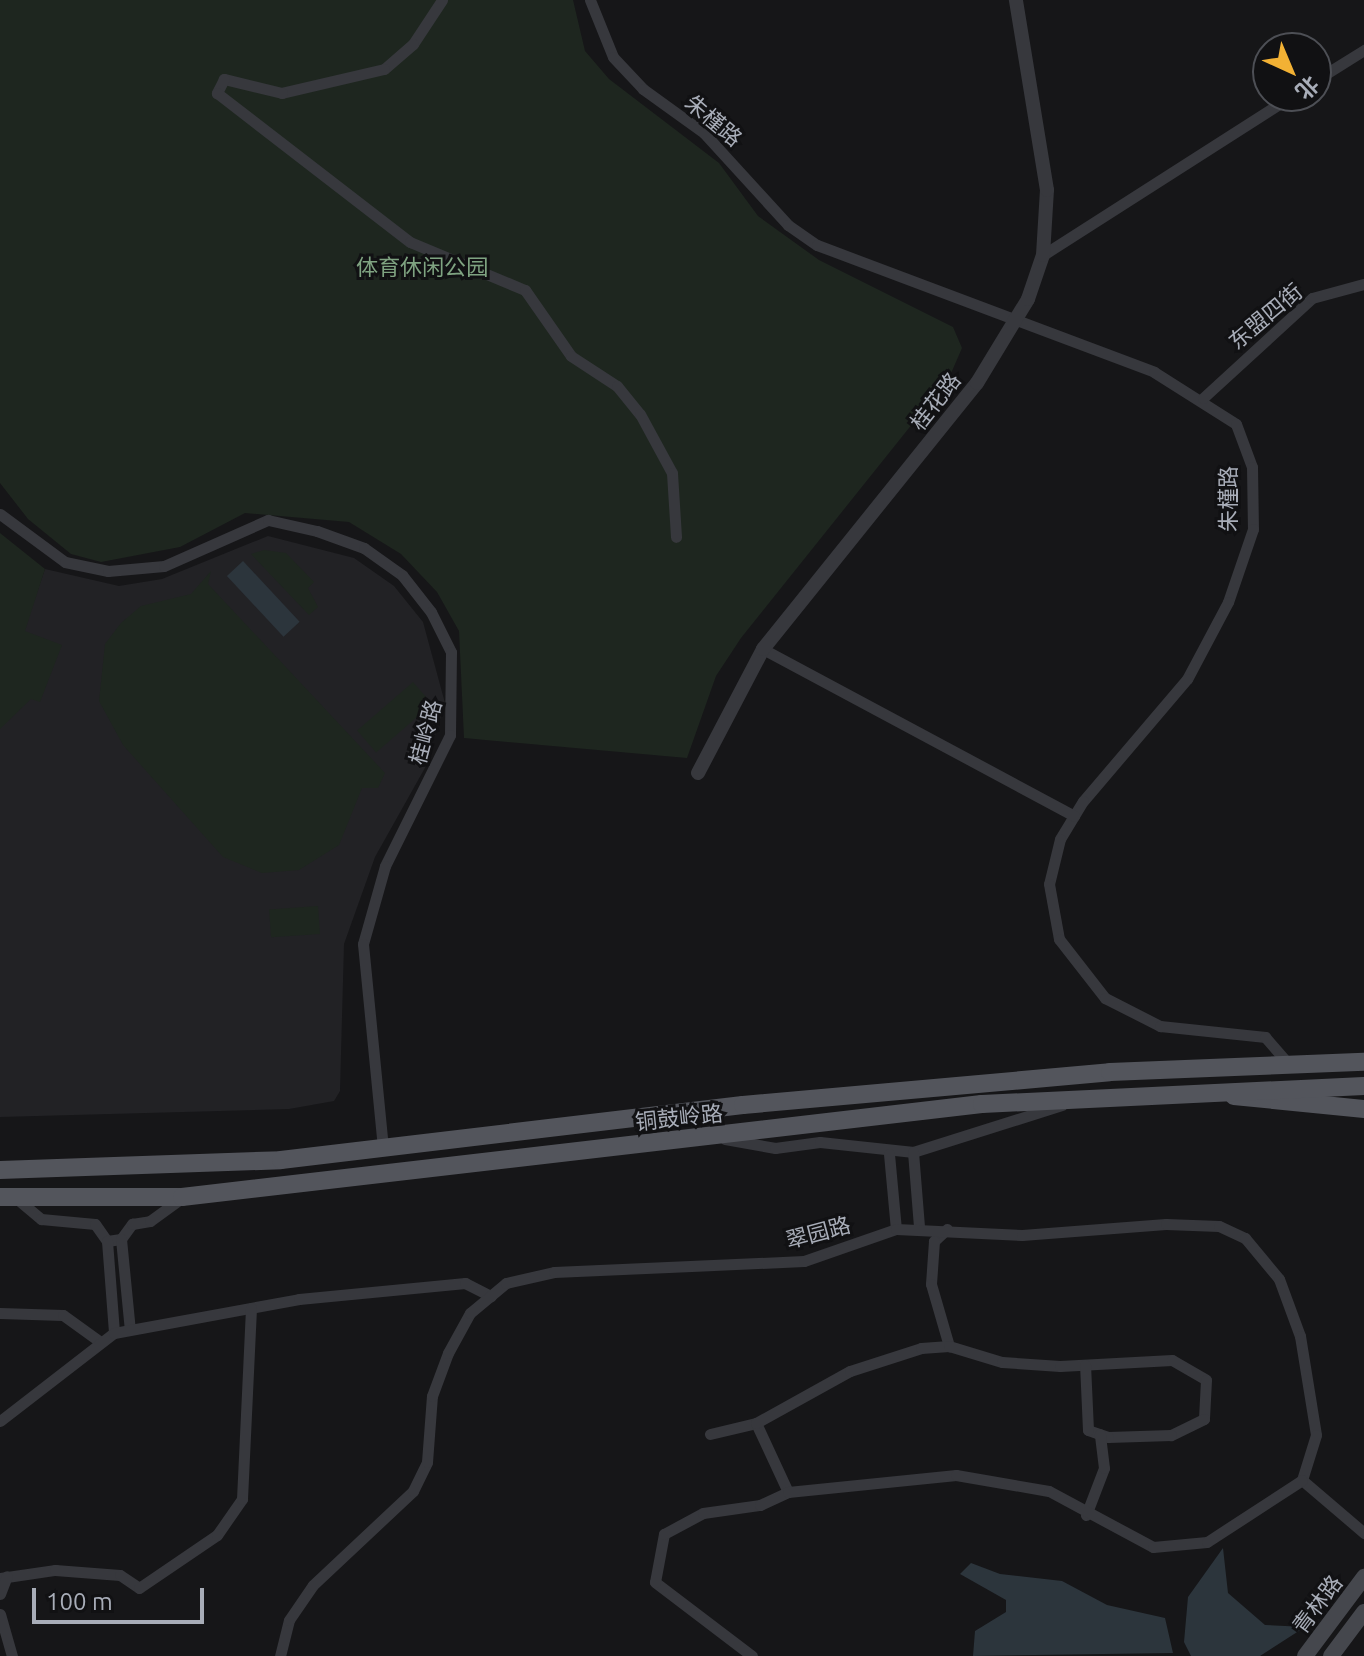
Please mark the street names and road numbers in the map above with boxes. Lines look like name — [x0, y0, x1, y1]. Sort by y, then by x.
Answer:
street label: 朱槿路 — [680, 89, 748, 151]
street label: 东盟四街 — [1223, 278, 1307, 354]
street label: 桂花路 — [904, 367, 966, 435]
street label: 朱槿路 — [1215, 466, 1241, 532]
street label: 桂岭路 — [404, 697, 446, 767]
street label: 铜鼓岭路 — [634, 1099, 724, 1135]
street label: 翠园路 — [783, 1211, 853, 1253]
street label: 青林路 — [1287, 1570, 1347, 1638]

